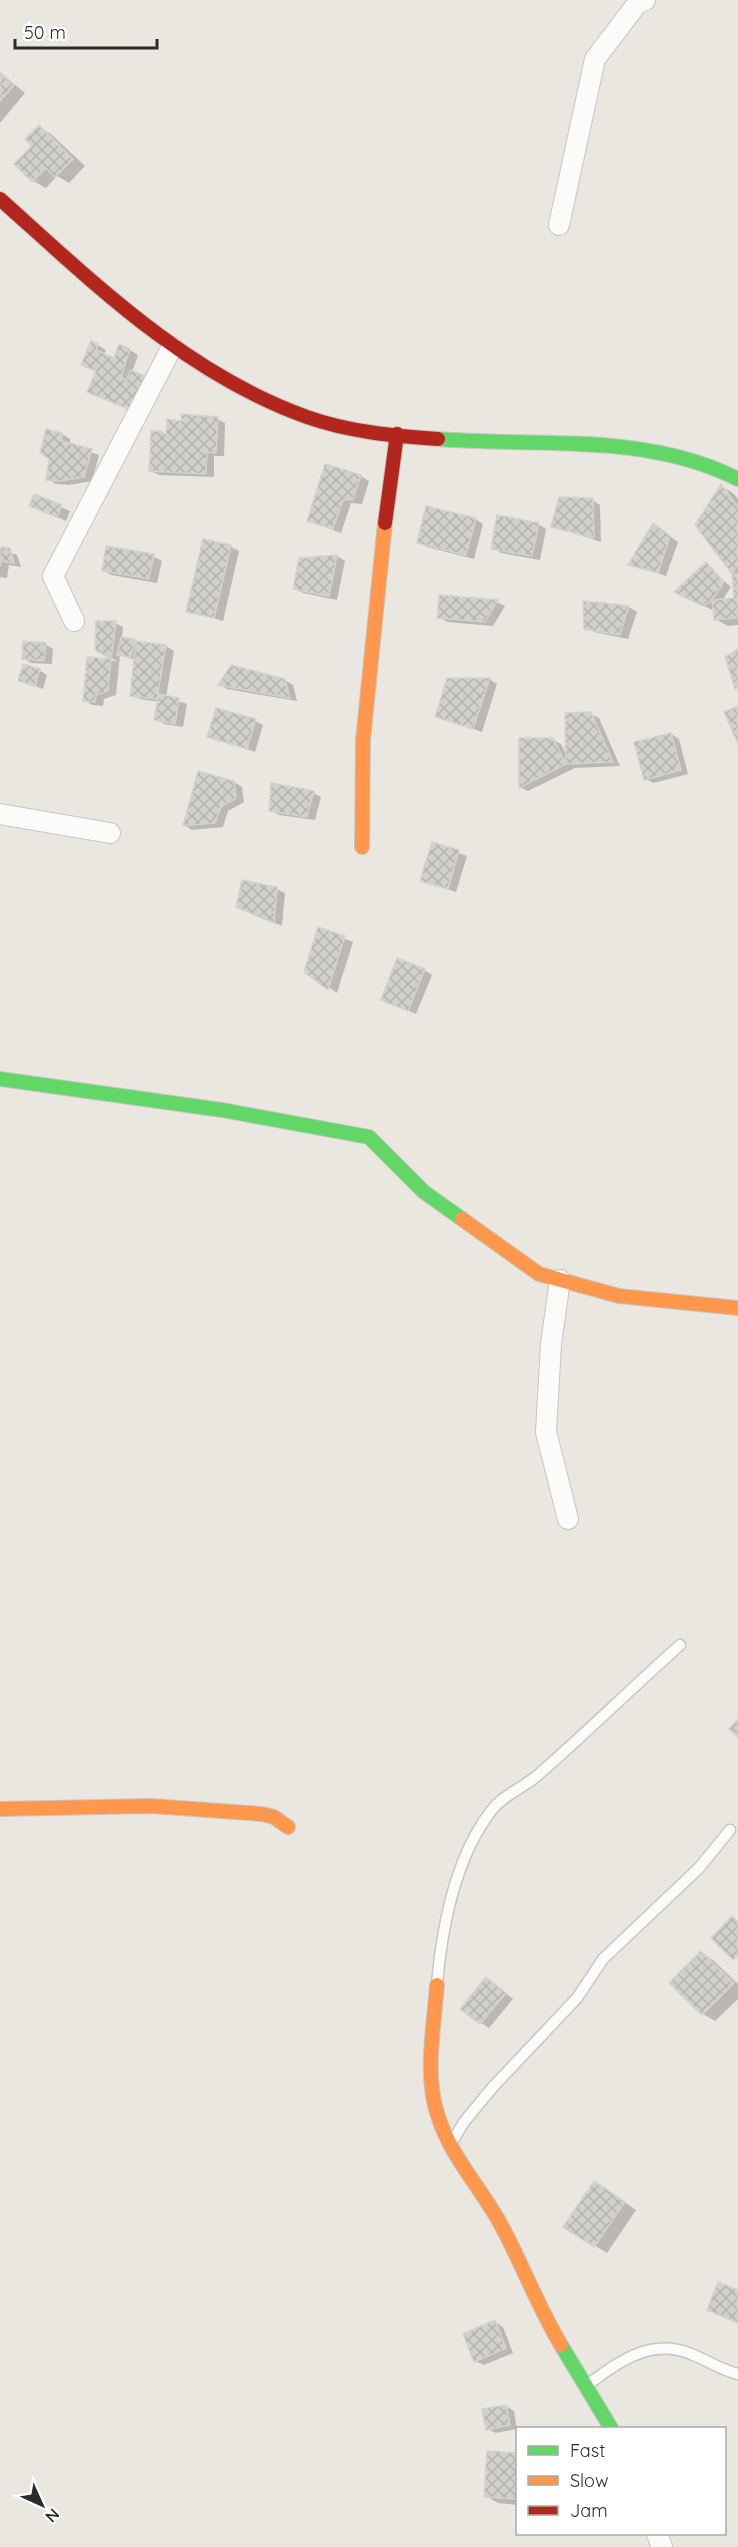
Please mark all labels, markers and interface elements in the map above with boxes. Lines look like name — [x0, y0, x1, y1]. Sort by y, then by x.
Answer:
scale bar — [15, 12, 158, 50]
text: 50 m — [24, 21, 66, 44]
legend — [516, 2427, 726, 2535]
text: Fast — [570, 2439, 605, 2462]
text: Slow — [570, 2469, 608, 2492]
north arrow — [12, 2475, 72, 2535]
text: Jam — [570, 2499, 608, 2522]
text: N — [41, 2504, 64, 2527]

